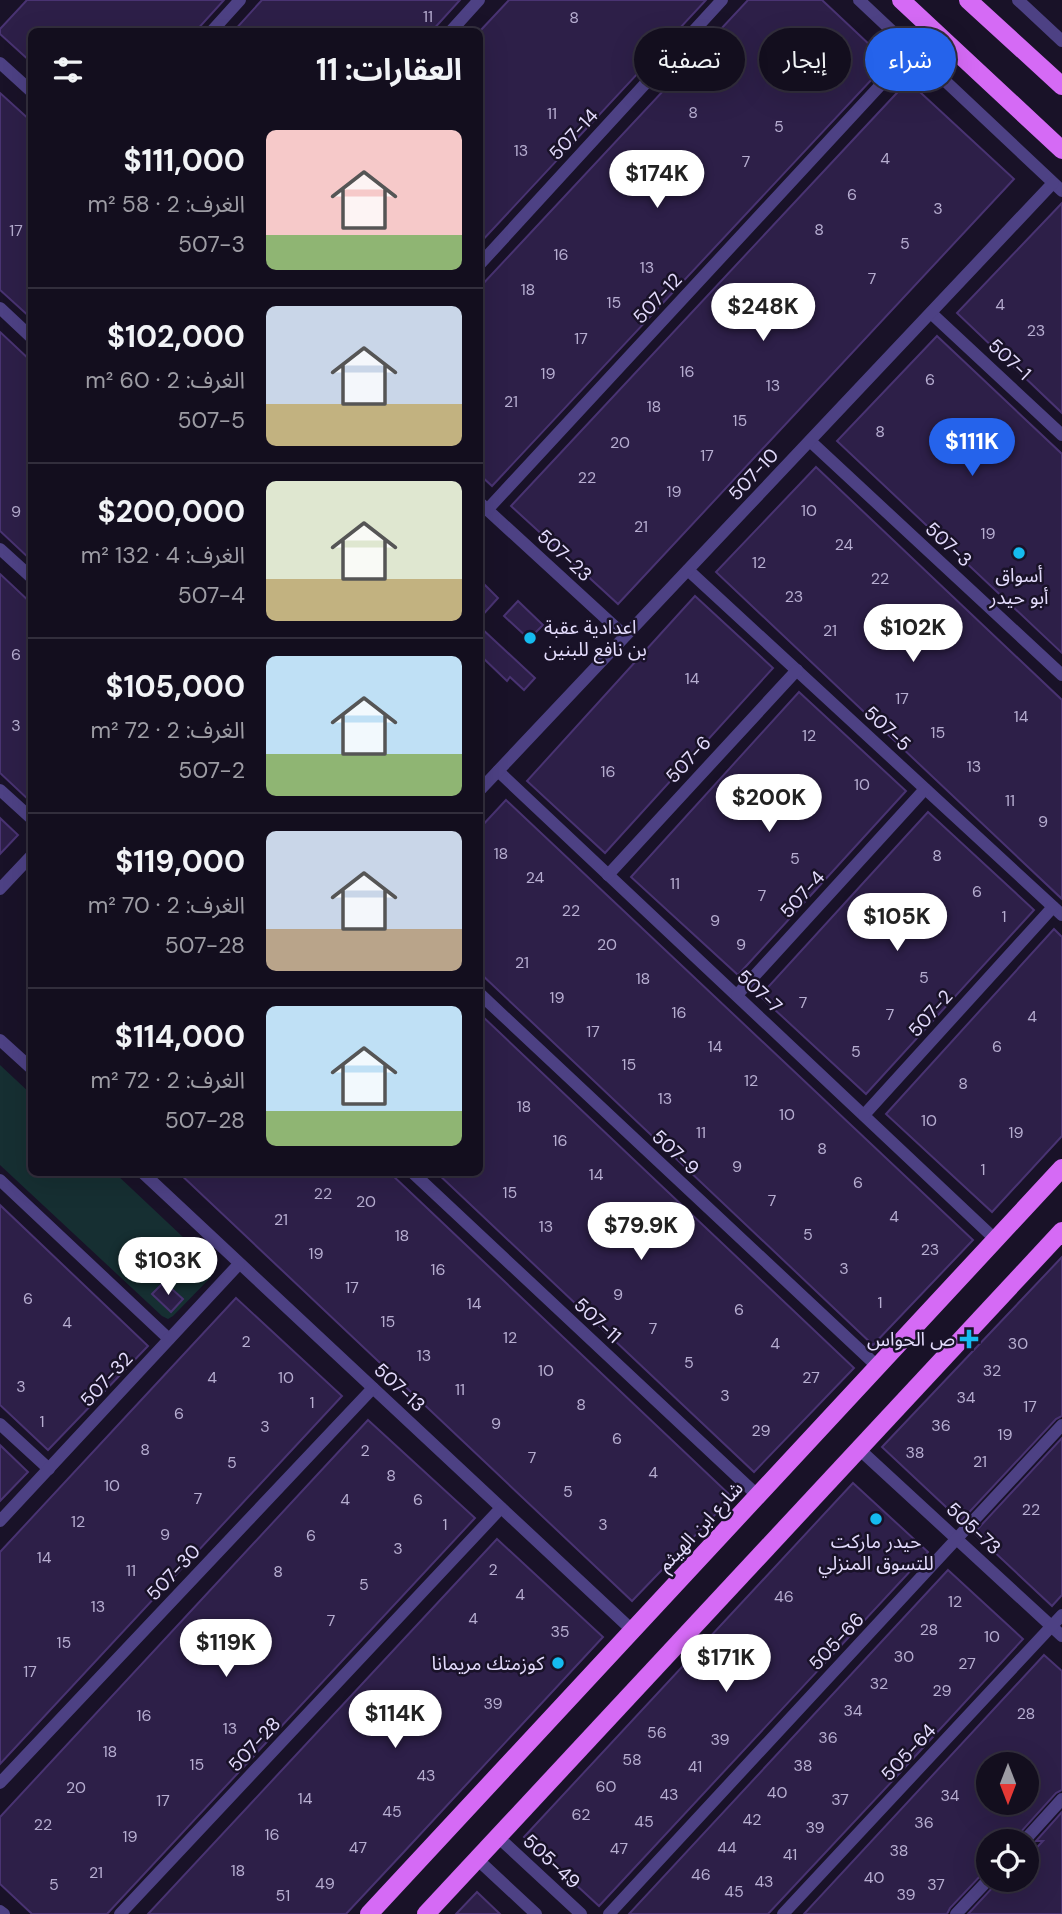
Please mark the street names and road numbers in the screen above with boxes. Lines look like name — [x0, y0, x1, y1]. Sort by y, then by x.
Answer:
street label: 507-14 — [543, 103, 604, 165]
street label: 507-12 — [627, 267, 687, 329]
street label: 507-1 — [983, 333, 1036, 386]
street label: 507-10 — [723, 443, 784, 506]
street label: 507-3 — [920, 516, 977, 572]
street label: 507-23 — [532, 524, 597, 587]
street label: 507-5 — [859, 700, 917, 757]
street label: 507-6 — [660, 730, 717, 788]
street label: 507-4 — [774, 865, 830, 923]
street label: 507-7 — [732, 964, 788, 1019]
street label: 507-2 — [903, 984, 958, 1042]
street label: 507-9 — [647, 1124, 705, 1181]
street label: 507-11 — [569, 1292, 627, 1349]
street label: 507-32 — [75, 1347, 138, 1412]
street label: 507-13 — [369, 1357, 431, 1417]
street label: شارع ابن الهيثم — [652, 1476, 750, 1578]
street label: 505-73 — [941, 1497, 1006, 1560]
street label: 507-30 — [141, 1539, 206, 1606]
street label: 505-66 — [803, 1607, 869, 1676]
street label: 507-28 — [223, 1712, 286, 1777]
street label: 505-64 — [875, 1718, 941, 1786]
street label: 505-49 — [518, 1828, 586, 1894]

